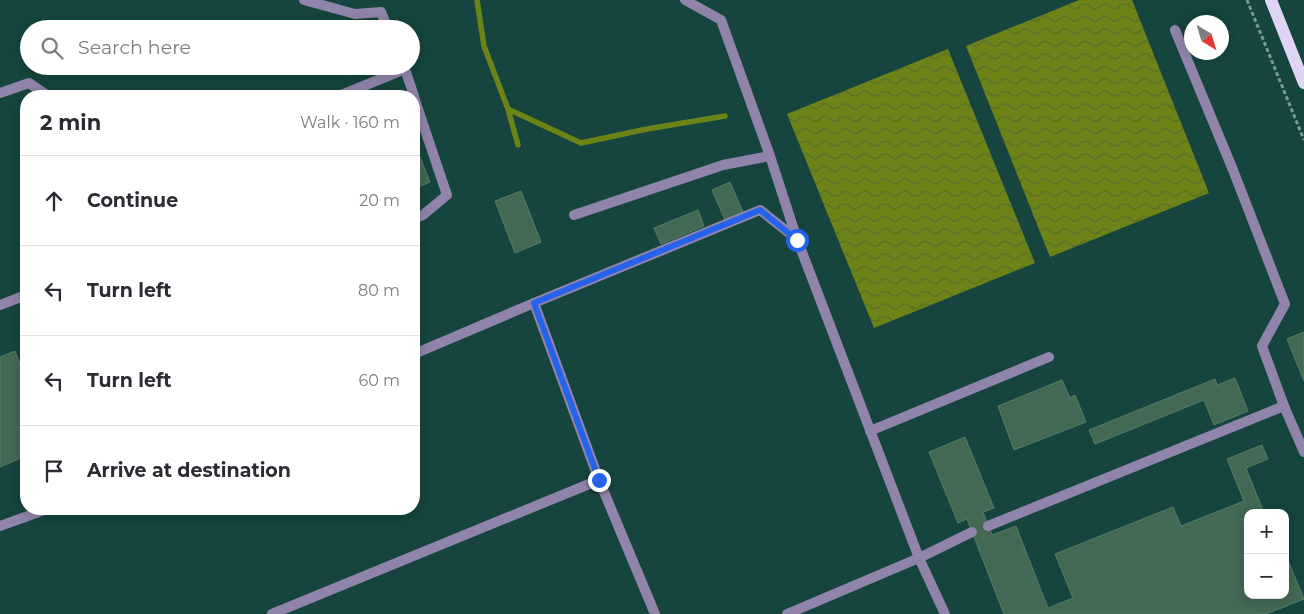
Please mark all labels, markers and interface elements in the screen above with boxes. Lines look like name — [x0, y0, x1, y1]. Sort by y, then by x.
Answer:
north arrow — [1184, 15, 1229, 60]
search box — [20, 20, 420, 75]
icon: search — [38, 34, 66, 62]
text: Search here — [78, 36, 191, 59]
text: 2 min — [40, 110, 101, 135]
text: Walk · 160 m — [300, 113, 400, 132]
icon: ahead — [40, 187, 68, 215]
text: Continue — [87, 189, 178, 212]
text: 20 m — [359, 191, 400, 210]
route start — [786, 229, 809, 252]
icon: left — [40, 277, 68, 305]
text: Turn left — [87, 279, 172, 302]
text: 80 m — [358, 281, 400, 300]
icon: left — [40, 367, 68, 395]
text: Turn left — [87, 369, 172, 392]
text: 60 m — [358, 371, 400, 390]
icon: arrive — [40, 457, 68, 485]
text: Arrive at destination — [87, 459, 291, 482]
route end — [588, 469, 611, 492]
map controls — [1244, 509, 1289, 599]
button: + — [1244, 509, 1289, 554]
button: − — [1244, 554, 1289, 599]

